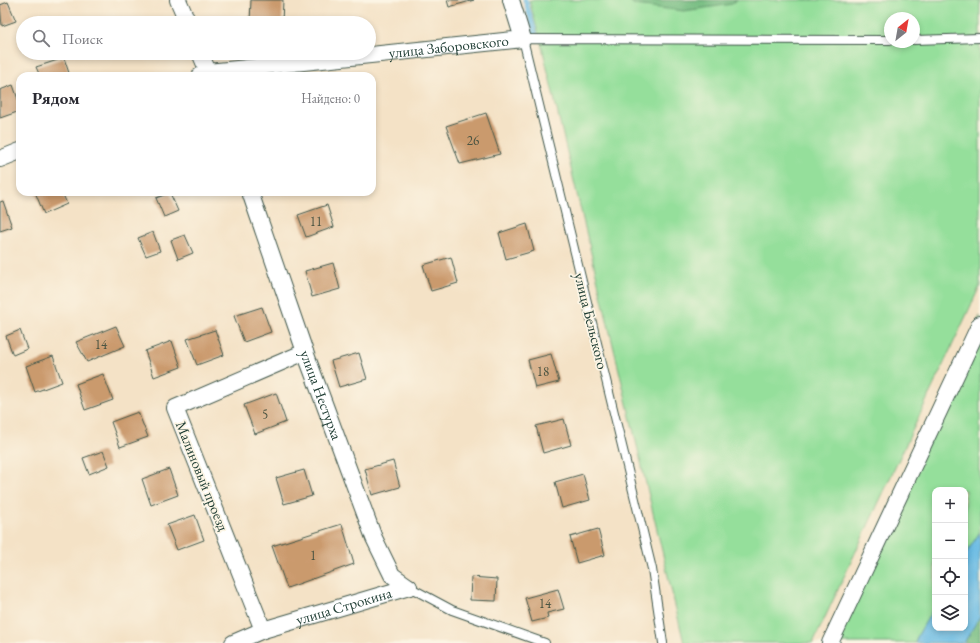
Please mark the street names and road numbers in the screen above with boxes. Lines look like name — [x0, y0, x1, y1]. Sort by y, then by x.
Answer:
street label: улица Заборовского — [388, 31, 510, 62]
street label: улица Бельского — [570, 271, 613, 371]
street label: улица Нестурха — [296, 347, 347, 442]
street label: Малиновый проезд — [172, 418, 233, 534]
street label: улица Строкина — [294, 583, 394, 629]

